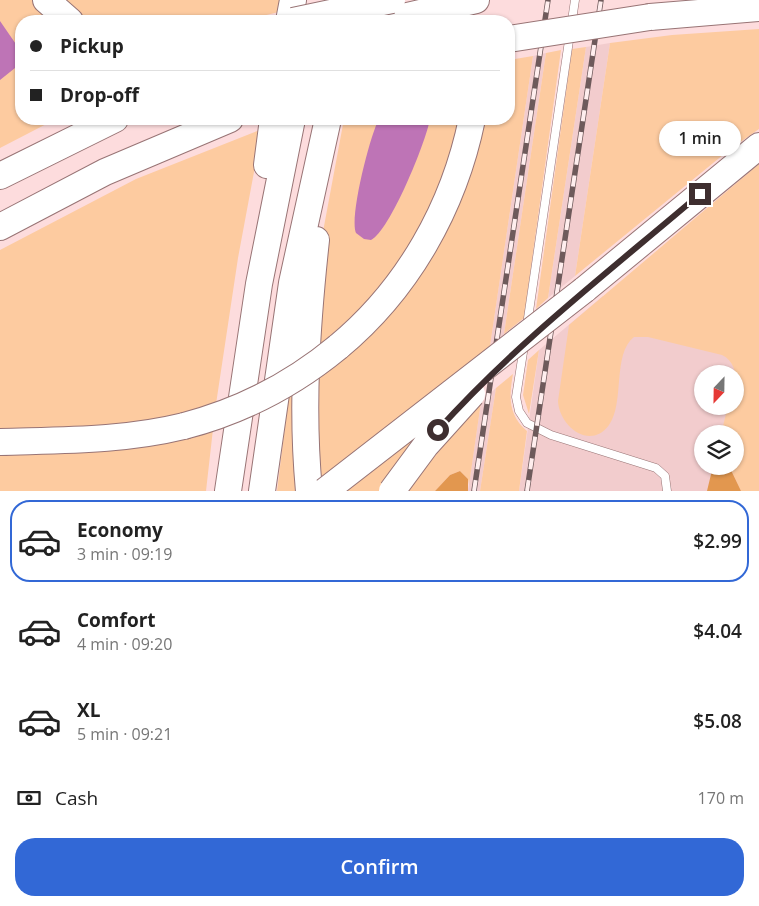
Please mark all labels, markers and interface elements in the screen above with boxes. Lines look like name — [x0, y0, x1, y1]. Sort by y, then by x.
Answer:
text: Pickup — [60, 33, 124, 59]
text: Drop-off — [60, 82, 139, 108]
callout: 1 min — [659, 121, 741, 156]
text: 1 min — [678, 127, 722, 149]
route end — [689, 183, 711, 205]
north arrow — [694, 365, 744, 415]
map controls — [694, 365, 744, 475]
route start — [427, 419, 449, 441]
button: layers — [694, 425, 744, 475]
text: Economy — [77, 517, 163, 543]
icon: car — [17, 519, 62, 564]
text: $2.99 — [693, 528, 742, 554]
text: 3 min · 09:19 — [77, 543, 172, 565]
text: Comfort — [77, 607, 156, 633]
icon: car — [17, 609, 62, 654]
text: $4.04 — [693, 618, 742, 644]
text: 4 min · 09:20 — [77, 633, 172, 655]
text: XL — [77, 697, 100, 723]
icon: car — [17, 699, 62, 744]
text: $5.08 — [693, 708, 742, 734]
text: 5 min · 09:21 — [77, 723, 172, 745]
icon: cash — [15, 784, 43, 812]
text: Cash — [55, 785, 98, 811]
text: 170 m — [698, 787, 744, 809]
button: Confirm — [15, 838, 744, 896]

